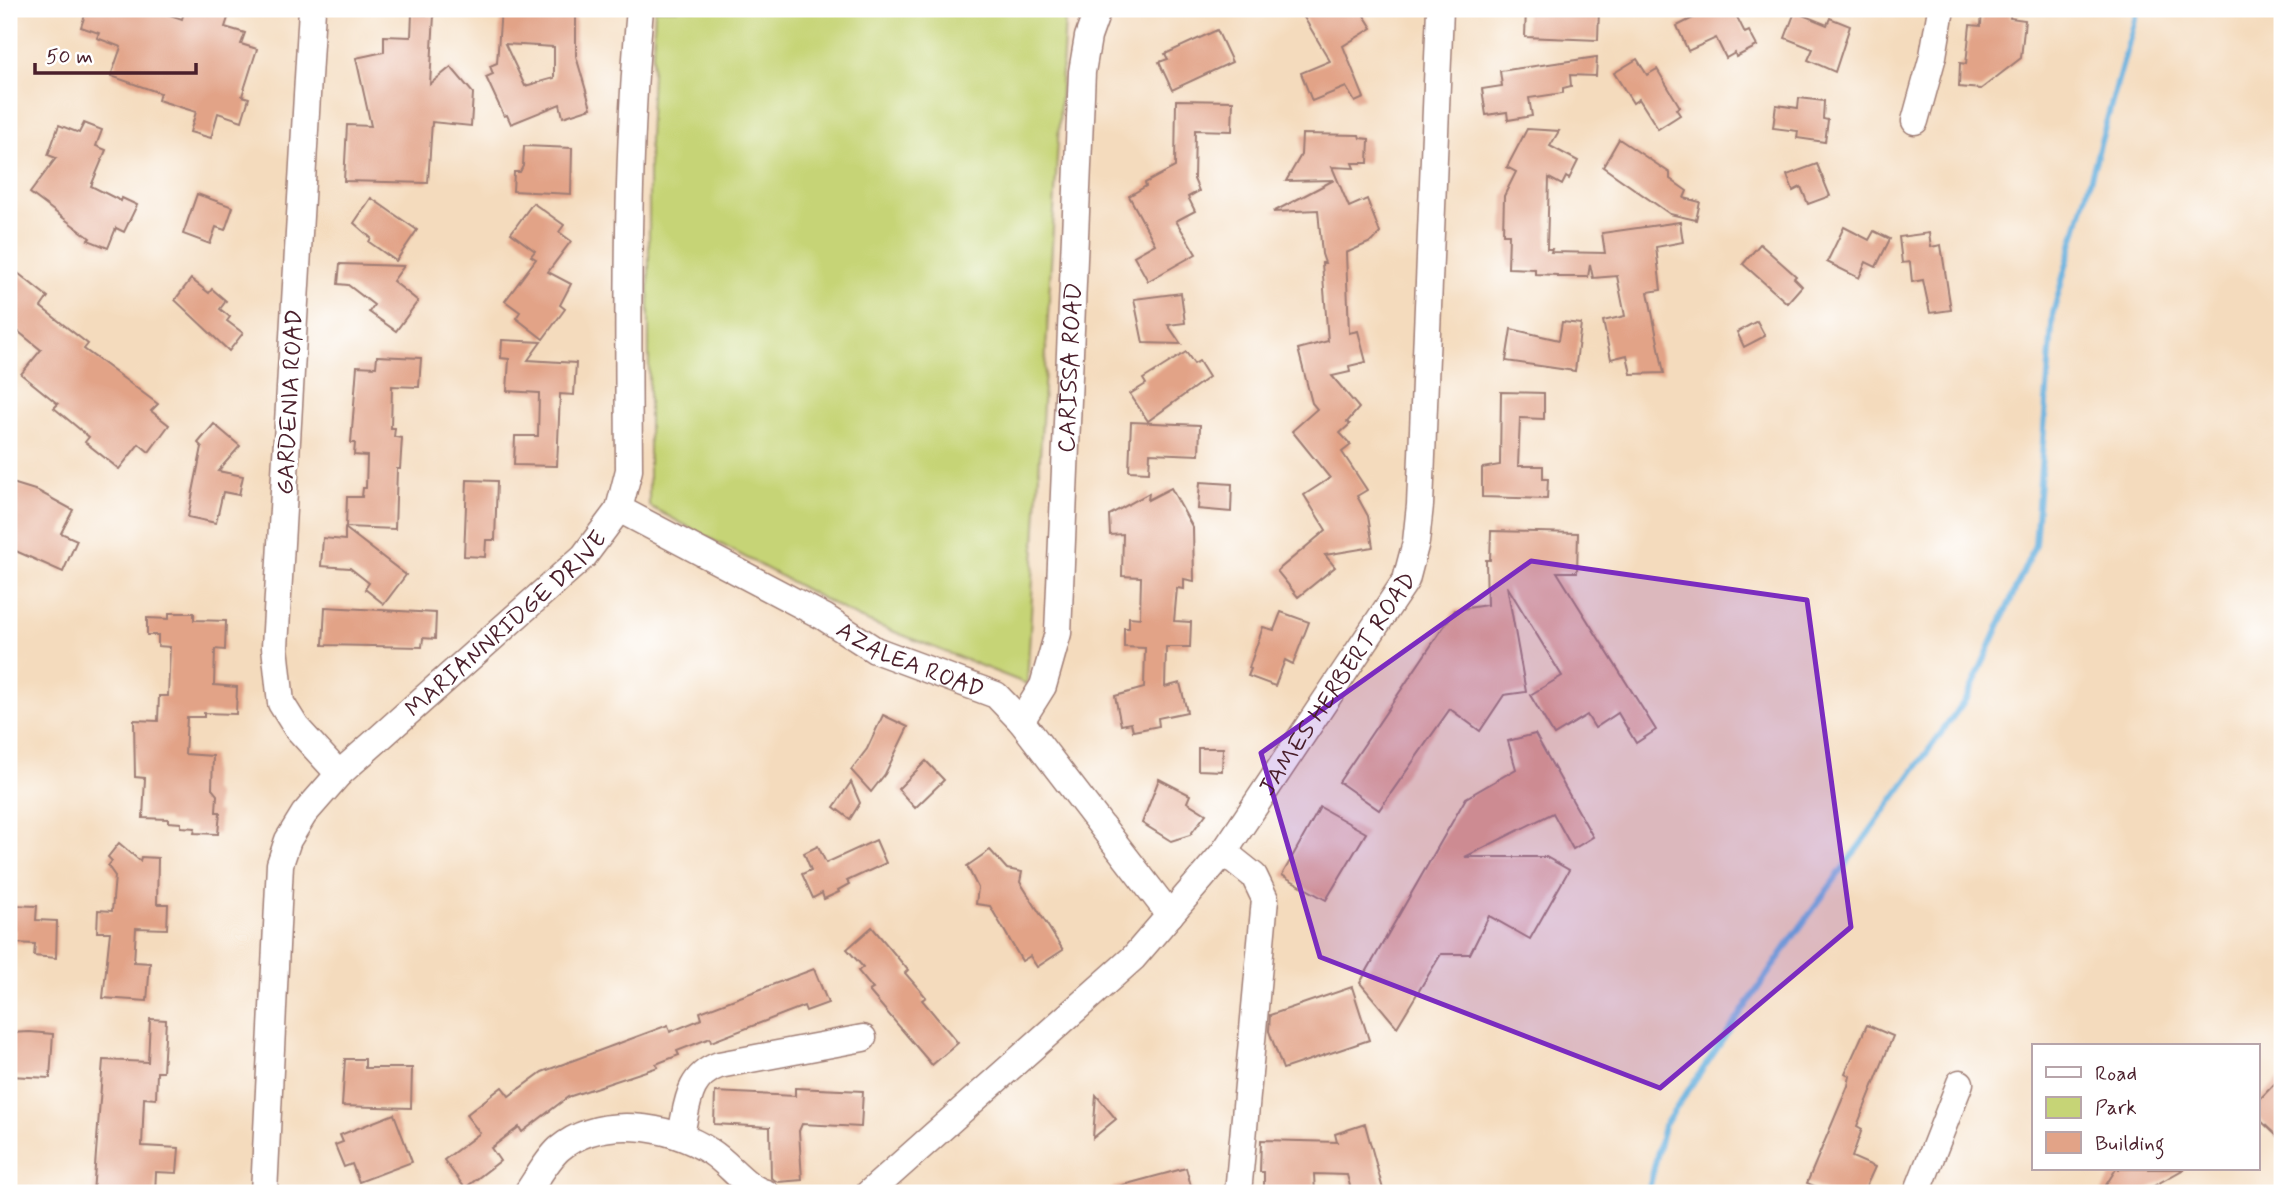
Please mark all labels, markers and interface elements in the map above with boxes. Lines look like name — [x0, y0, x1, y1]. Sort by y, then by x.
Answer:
scale bar — [35, 32, 196, 76]
text: 50 m — [46, 43, 93, 71]
street label: CARISSA ROAD — [1052, 282, 1090, 454]
street label: GARDENIA ROAD — [270, 308, 311, 496]
street label: MARIANNRIDGE DRIVE — [399, 525, 615, 725]
street label: JAMES HERBERT ROAD — [1252, 566, 1424, 802]
street label: AZALEA ROAD — [830, 615, 988, 706]
legend — [2032, 1044, 2260, 1170]
text: Road — [2095, 1060, 2137, 1088]
text: Park — [2095, 1094, 2137, 1122]
text: Building — [2095, 1130, 2165, 1160]

